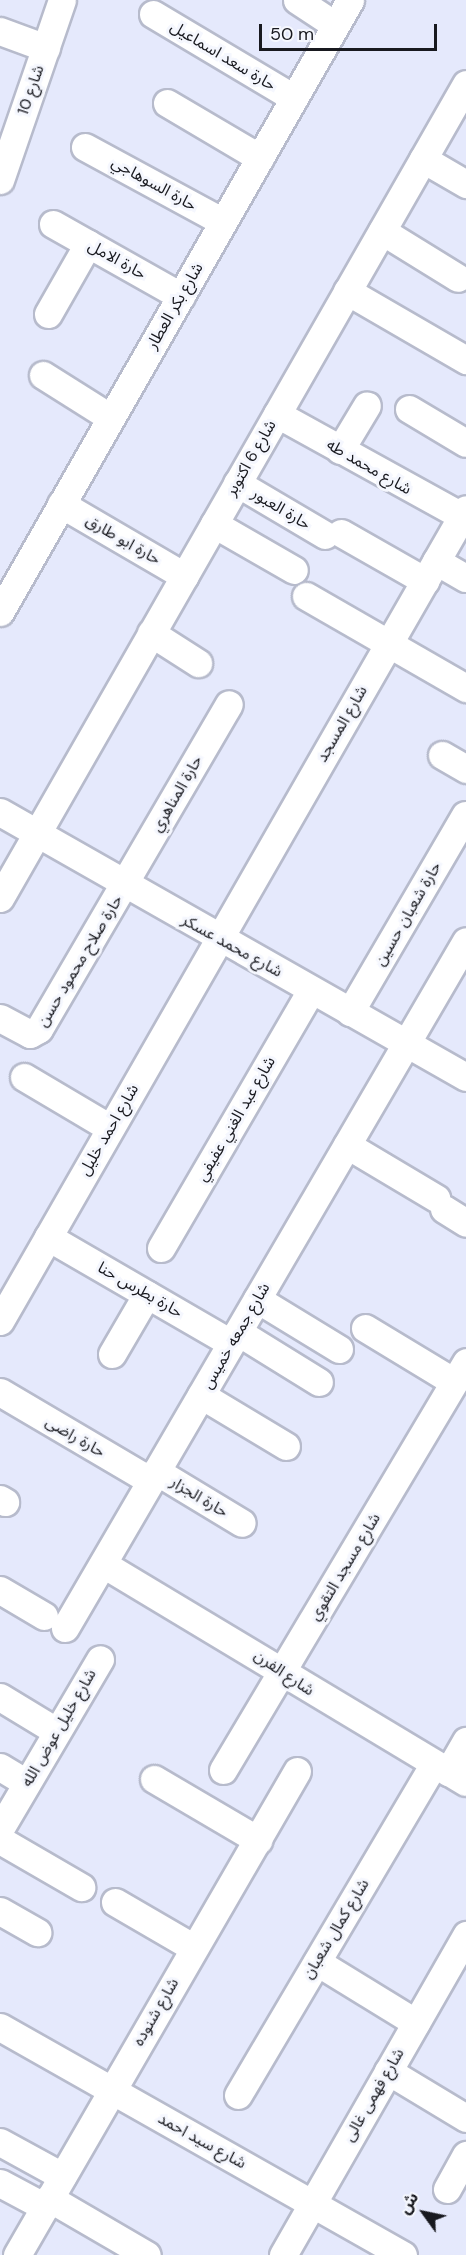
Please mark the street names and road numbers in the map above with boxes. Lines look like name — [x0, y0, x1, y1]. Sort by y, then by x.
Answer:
street label: حارة سعد اسماعيل — [167, 17, 279, 95]
street label: شارع 10 — [14, 63, 48, 117]
street label: حارة السوهاجي — [108, 153, 200, 215]
street label: حارة الامل — [85, 236, 149, 284]
street label: شارع بكر العطار — [143, 259, 207, 353]
street label: شارع 6 اكتوبر — [222, 417, 280, 499]
street label: شارع محمد طه — [323, 435, 415, 499]
street label: حارة العبور — [248, 484, 314, 534]
street label: حارة ابو طارق — [82, 511, 164, 569]
street label: شارع المسجد — [312, 682, 372, 766]
street label: حارة المناهري — [147, 752, 207, 836]
street label: حارة شعبان حسين — [370, 859, 446, 969]
street label: حارة صلاح محمود حسن — [33, 892, 127, 1030]
street label: شارع محمد عسكر — [178, 910, 286, 982]
street label: شارع عبد الغني عفيفي — [192, 1053, 280, 1185]
street label: شارع احمد خليل — [75, 1081, 143, 1179]
street label: حارة بطرس حنا — [94, 1258, 186, 1322]
street label: شارع جمعه خميس — [198, 1279, 274, 1393]
street label: حارة راضى — [42, 1412, 108, 1462]
street label: حارة الجزار — [167, 1472, 231, 1522]
street label: شارع مسجد التقوي — [305, 1510, 385, 1624]
street label: شارع الفرن — [250, 1646, 318, 1700]
street label: شارع خليل عوض الله — [17, 1666, 101, 1790]
street label: شارع كمال شعبان — [299, 1875, 373, 1983]
street label: شارع شنوده — [129, 1975, 183, 2049]
street label: شارع فهمى غالى — [340, 2045, 408, 2145]
street label: شارع سيد احمد — [155, 2109, 249, 2173]

